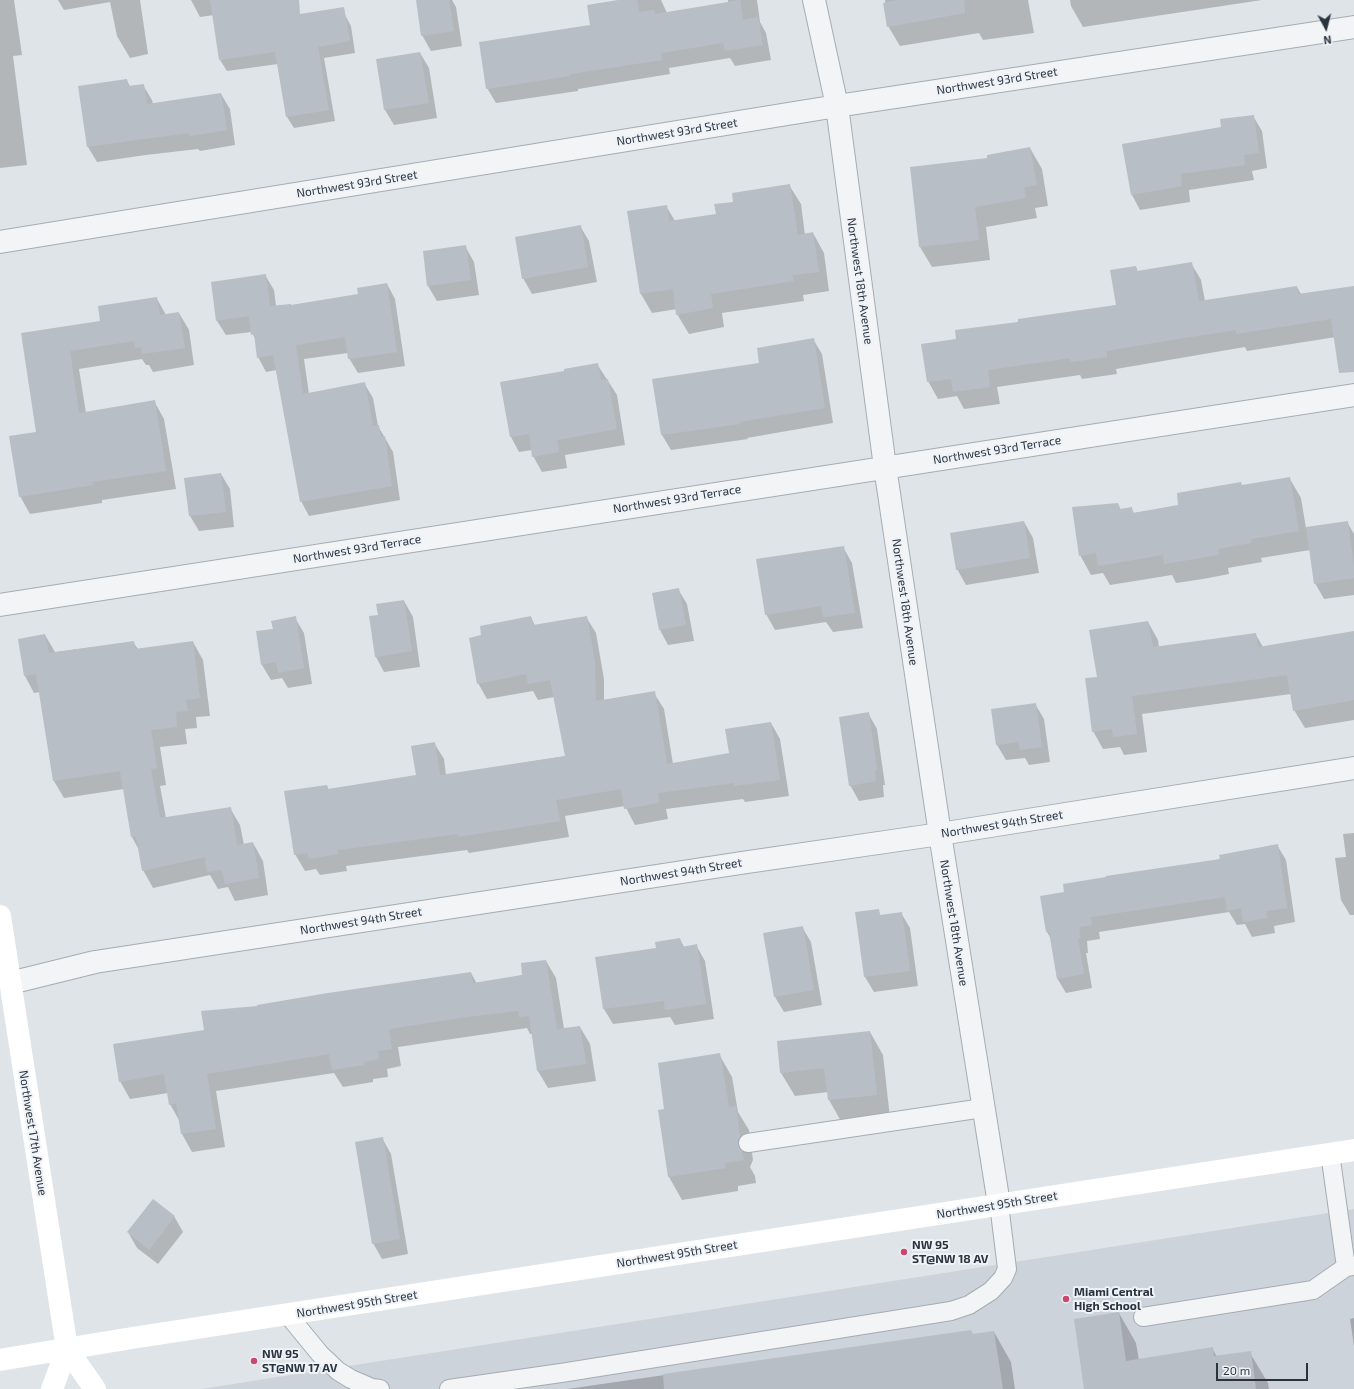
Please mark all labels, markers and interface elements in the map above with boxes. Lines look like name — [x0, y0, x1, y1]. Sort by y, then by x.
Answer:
north arrow — [1306, 8, 1346, 48]
text: N — [1323, 33, 1332, 47]
street label: Northwest 93rd Street — [935, 64, 1059, 98]
street label: Northwest 93rd Street — [615, 115, 739, 149]
street label: Northwest 93rd Street — [295, 167, 419, 201]
street label: Northwest 18th Avenue — [844, 217, 876, 345]
street label: Northwest 93rd Terrace — [932, 433, 1062, 467]
street label: Northwest 93rd Terrace — [612, 482, 742, 516]
street label: Northwest 93rd Terrace — [292, 532, 422, 566]
street label: Northwest 18th Avenue — [889, 538, 921, 666]
street label: Northwest 94th Street — [940, 807, 1064, 841]
street label: Northwest 94th Street — [619, 855, 743, 889]
street label: Northwest 18th Avenue — [937, 859, 971, 987]
street label: Northwest 94th Street — [299, 904, 423, 938]
street label: Northwest 17th Avenue — [16, 1069, 50, 1197]
street label: Northwest 95th Street — [936, 1188, 1058, 1222]
street label: Northwest 95th Street — [616, 1237, 738, 1271]
place label: NW 95 ST@NW 18 AV — [912, 1238, 988, 1266]
marker: NW 95 ST@NW 18 AV — [899, 1247, 909, 1257]
place label: Miami Central High School — [1074, 1285, 1153, 1313]
street label: Northwest 95th Street — [296, 1287, 418, 1321]
marker: Miami Central High School — [1061, 1294, 1071, 1304]
place label: NW 95 ST@NW 17 AV — [262, 1347, 337, 1375]
scale bar — [1218, 1355, 1310, 1381]
marker: NW 95 ST@NW 17 AV — [249, 1356, 259, 1366]
text: 20 m — [1223, 1363, 1250, 1377]

